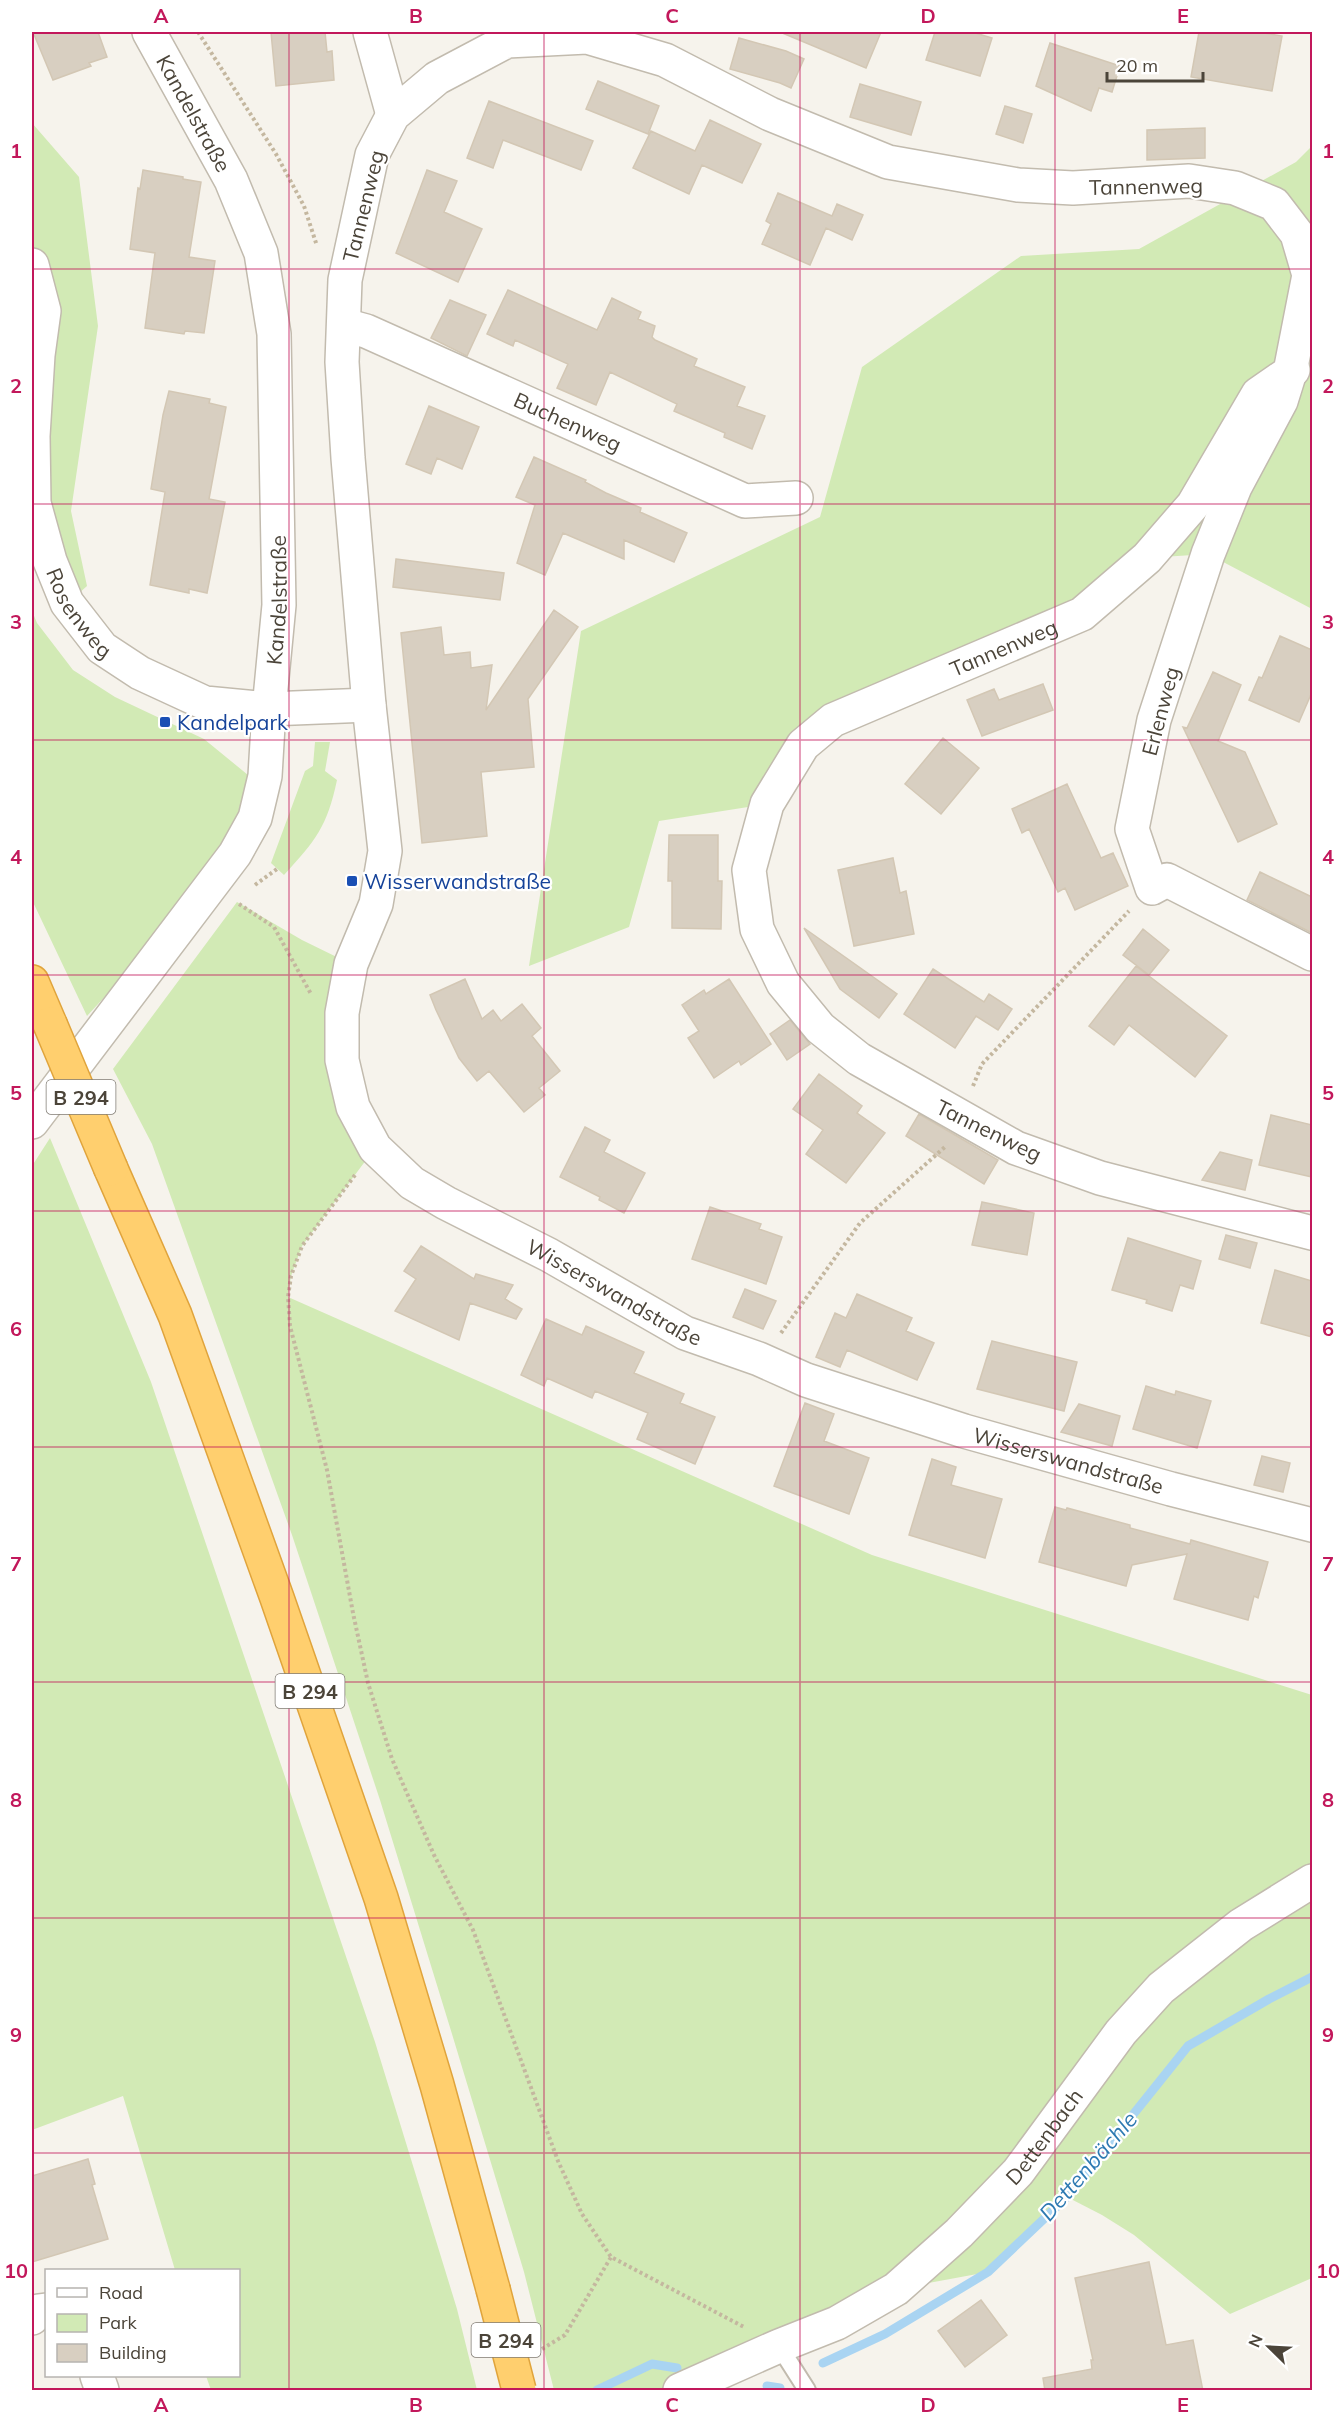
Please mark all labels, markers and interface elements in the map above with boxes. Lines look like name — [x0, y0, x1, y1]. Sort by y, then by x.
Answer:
text: A — [154, 3, 169, 28]
text: B — [409, 3, 423, 28]
text: C — [665, 3, 679, 28]
text: D — [920, 3, 936, 28]
text: E — [1177, 3, 1189, 28]
scale bar — [1107, 45, 1203, 83]
street label: Kandelstraße — [151, 50, 237, 176]
text: 20 m — [1116, 54, 1158, 77]
text: 1 — [10, 138, 22, 163]
text: 1 — [1322, 138, 1334, 163]
street label: Tannenweg — [337, 147, 389, 265]
street label: Tannenweg — [1089, 172, 1203, 200]
text: 2 — [10, 373, 22, 398]
text: 2 — [1322, 373, 1334, 398]
street label: Buchenweg — [510, 386, 626, 457]
street label: Kandelstraße — [260, 535, 292, 666]
street label: Rosenweg — [41, 564, 116, 664]
text: 3 — [10, 609, 22, 634]
text: 3 — [1322, 609, 1334, 634]
street label: Tannenweg — [946, 613, 1061, 682]
street label: Erlenweg — [1136, 664, 1184, 758]
place label: Kandelpark — [177, 709, 288, 735]
marker: Kandelpark — [158, 715, 172, 729]
text: 4 — [10, 844, 22, 869]
text: 4 — [1322, 844, 1334, 869]
place label: Wisserwandstraße — [364, 868, 551, 894]
marker: Wisserwandstraße — [345, 874, 359, 888]
text: 5 — [10, 1080, 22, 1105]
road number: B 294 — [46, 1080, 116, 1114]
text: 5 — [1322, 1080, 1334, 1105]
street label: Tannenweg — [932, 1093, 1046, 1167]
street label: Wisserswandstraße — [522, 1233, 705, 1351]
text: 6 — [10, 1316, 22, 1341]
text: 6 — [1322, 1316, 1334, 1341]
street label: Wisserswandstraße — [970, 1421, 1166, 1499]
text: 7 — [10, 1551, 22, 1576]
text: 7 — [1322, 1551, 1334, 1576]
road number: B 294 — [276, 1674, 344, 1708]
text: 8 — [10, 1787, 22, 1812]
text: 8 — [1322, 1787, 1334, 1812]
text: 9 — [10, 2022, 22, 2047]
text: 9 — [1322, 2022, 1334, 2047]
street label: Dettenbach — [1000, 2083, 1088, 2190]
water label: Dettenbächle — [1033, 2106, 1143, 2226]
text: 10 — [4, 2258, 28, 2283]
text: 10 — [1316, 2258, 1340, 2283]
legend — [45, 2269, 240, 2377]
text: Road — [99, 2281, 143, 2304]
text: Park — [99, 2311, 138, 2334]
north arrow — [1239, 2317, 1299, 2377]
road number: B 294 — [472, 2323, 540, 2357]
text: N — [1244, 2331, 1267, 2350]
text: Building — [99, 2341, 167, 2364]
text: A — [154, 2392, 169, 2417]
text: B — [409, 2392, 423, 2417]
text: C — [665, 2392, 679, 2417]
text: D — [920, 2392, 936, 2417]
text: E — [1177, 2392, 1189, 2417]

